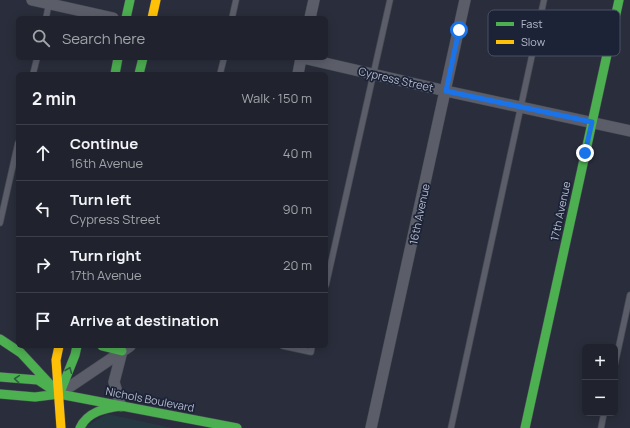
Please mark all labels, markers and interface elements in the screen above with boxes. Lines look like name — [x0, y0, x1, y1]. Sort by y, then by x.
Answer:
legend — [488, 10, 620, 56]
search box — [16, 16, 328, 60]
text: Fast — [521, 16, 543, 31]
route start — [450, 21, 468, 39]
icon: search — [30, 27, 52, 49]
text: Search here — [62, 28, 145, 49]
text: Slow — [521, 34, 546, 49]
street label: Cypress Street — [357, 63, 435, 95]
text: 2 min — [32, 87, 76, 110]
text: Walk · 150 m — [241, 89, 312, 107]
text: Continue — [70, 133, 138, 154]
icon: ahead — [32, 142, 54, 164]
text: 40 m — [283, 144, 312, 162]
route end — [576, 144, 594, 162]
text: 16th Avenue — [70, 154, 143, 172]
street label: 17th Avenue — [546, 179, 574, 242]
street label: 16th Avenue — [405, 182, 433, 246]
text: Turn left — [70, 189, 132, 210]
icon: left — [32, 198, 54, 220]
text: 90 m — [282, 200, 312, 218]
text: Cypress Street — [70, 210, 160, 228]
text: Turn right — [70, 245, 141, 266]
icon: right — [32, 254, 54, 276]
text: 20 m — [283, 256, 312, 274]
text: 17th Avenue — [70, 266, 142, 284]
icon: arrive — [32, 310, 54, 332]
text: Arrive at destination — [70, 310, 219, 331]
map controls — [582, 344, 618, 416]
button: + — [582, 344, 618, 380]
one-way arrow — [64, 367, 72, 374]
one-way arrow — [14, 374, 21, 383]
button: − — [582, 380, 618, 416]
street label: Nichols Boulevard — [104, 383, 196, 415]

